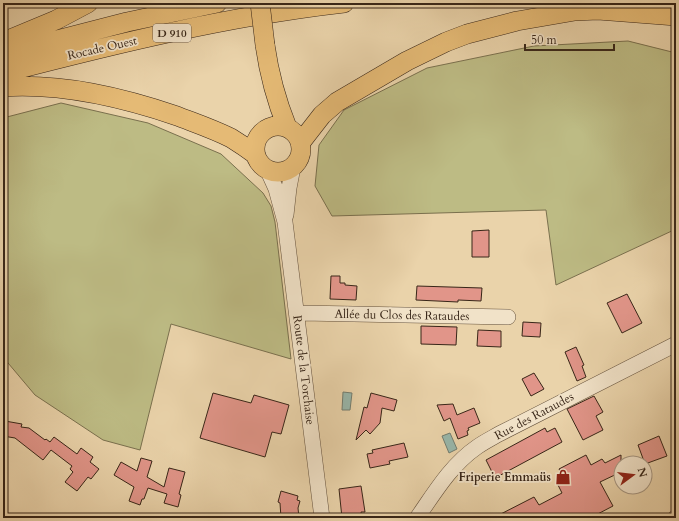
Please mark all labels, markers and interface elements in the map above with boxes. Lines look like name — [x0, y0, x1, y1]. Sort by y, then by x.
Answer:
road number: D 910 — [153, 24, 191, 42]
scale bar — [525, 26, 614, 52]
street label: Rocade Ouest — [66, 32, 138, 64]
text: 50 m — [531, 32, 558, 48]
street label: Allée du Clos des Rataudes — [334, 306, 470, 324]
street label: Route de la Torchaise — [289, 314, 319, 426]
street label: Rue des Rataudes — [492, 388, 576, 444]
north arrow — [613, 455, 653, 495]
text: N — [634, 466, 651, 480]
shop icon: Friperie Emmaüs — [554, 468, 572, 486]
place label: Friperie Emmaüs — [459, 469, 551, 485]

